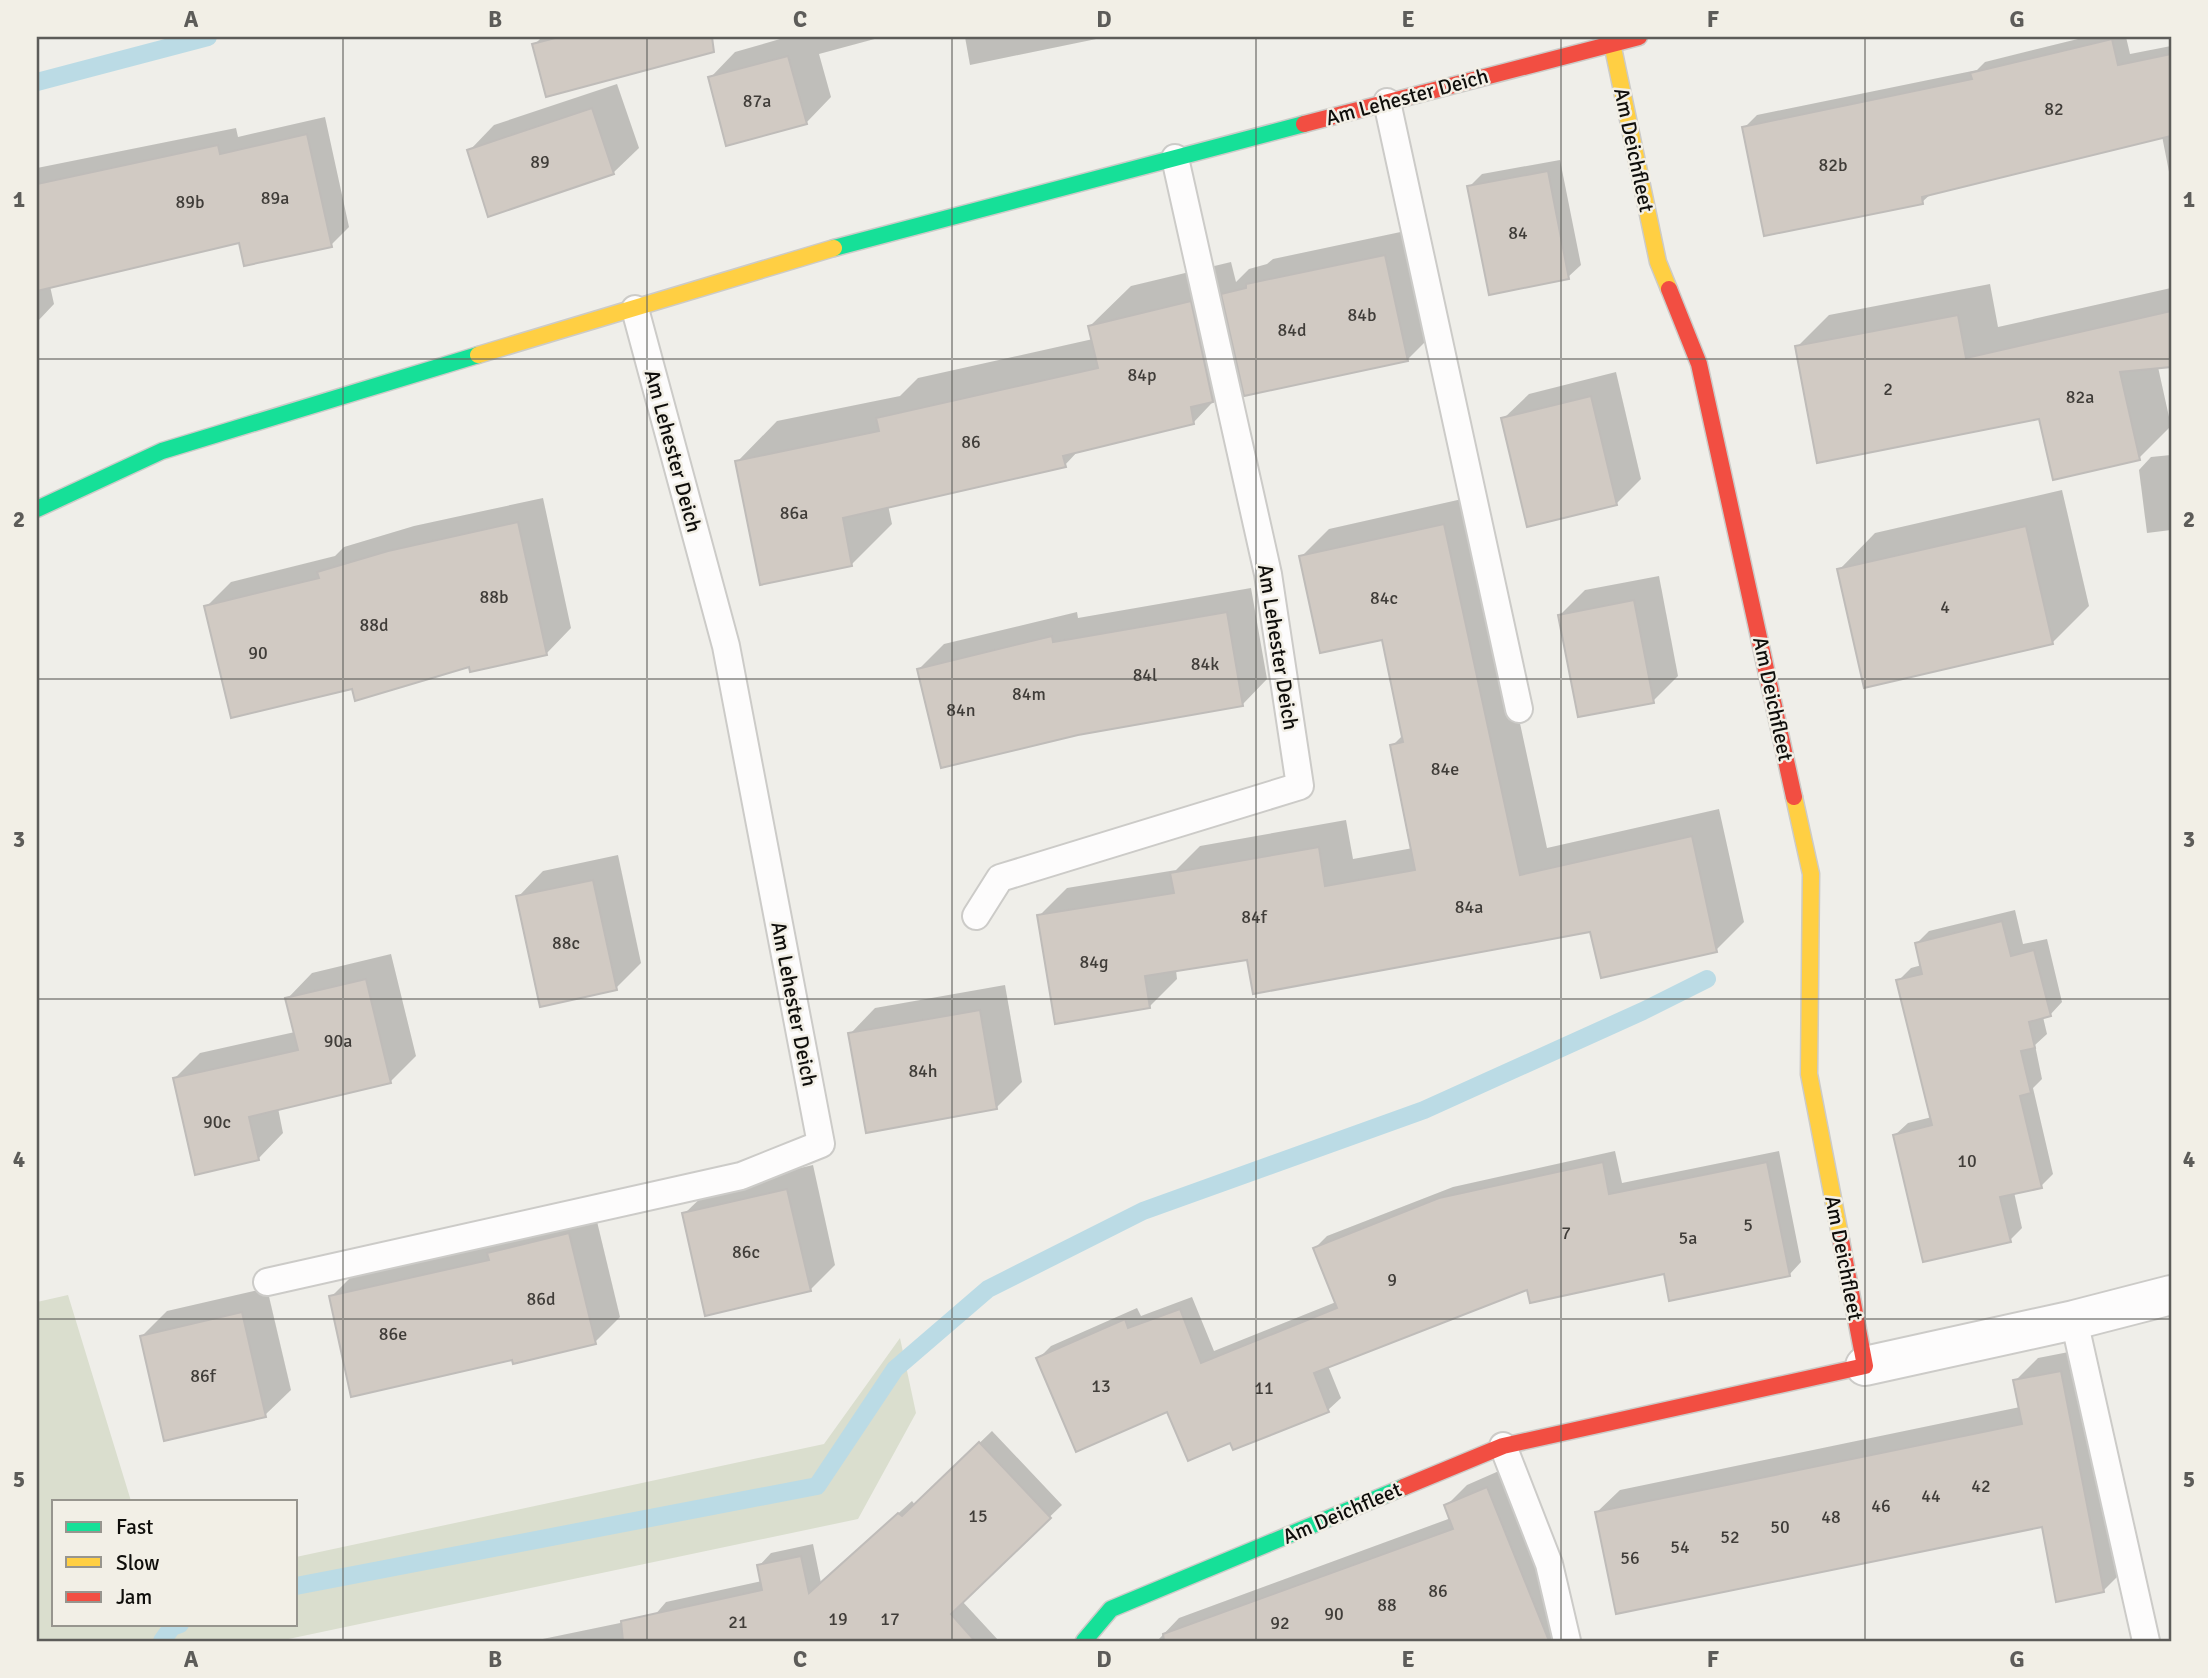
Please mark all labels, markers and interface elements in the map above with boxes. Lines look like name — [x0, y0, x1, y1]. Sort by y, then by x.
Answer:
text: A — [184, 5, 199, 34]
text: B — [488, 5, 502, 34]
text: C — [793, 5, 807, 34]
text: D — [1096, 5, 1112, 34]
text: E — [1401, 5, 1415, 34]
text: F — [1707, 5, 1719, 34]
text: G — [2009, 5, 2025, 34]
street label: Am Lehester Deich — [1323, 63, 1491, 131]
street label: Am Deichfleet — [1608, 85, 1660, 215]
house number: 87a — [743, 90, 771, 112]
house number: 82 — [2044, 98, 2064, 120]
house number: 89 — [530, 151, 550, 173]
house number: 82b — [1819, 154, 1847, 176]
text: 1 — [13, 185, 25, 214]
text: 1 — [2183, 185, 2195, 214]
house number: 89a — [261, 187, 289, 209]
house number: 89b — [176, 191, 204, 213]
house number: 84 — [1508, 222, 1528, 244]
house number: 84b — [1348, 304, 1376, 326]
house number: 84d — [1278, 319, 1306, 341]
house number: 84p — [1128, 364, 1156, 386]
street label: Am Lehester Deich — [639, 367, 707, 535]
house number: 2 — [1883, 378, 1893, 400]
house number: 82a — [2066, 386, 2094, 408]
house number: 86 — [961, 431, 981, 453]
house number: 86a — [780, 502, 808, 524]
text: 2 — [13, 505, 25, 534]
text: 2 — [2183, 505, 2195, 534]
street label: Am Lehester Deich — [1252, 562, 1304, 732]
house number: 88b — [480, 586, 508, 608]
house number: 84c — [1370, 587, 1398, 609]
house number: 4 — [1940, 596, 1950, 618]
house number: 88d — [360, 614, 388, 636]
street label: Am Deichfleet — [1747, 634, 1799, 764]
house number: 90 — [248, 642, 268, 664]
house number: 84k — [1191, 653, 1219, 675]
house number: 84l — [1133, 664, 1157, 686]
house number: 84m — [1012, 683, 1046, 705]
house number: 84n — [946, 699, 976, 721]
house number: 84e — [1431, 758, 1459, 780]
text: 3 — [13, 825, 25, 854]
text: 3 — [2183, 825, 2195, 854]
house number: 84a — [1455, 896, 1483, 918]
house number: 84f — [1241, 906, 1268, 928]
street label: Am Lehester Deich — [765, 919, 823, 1089]
house number: 88c — [552, 932, 580, 954]
house number: 84g — [1080, 951, 1108, 973]
house number: 90a — [324, 1030, 352, 1052]
house number: 84h — [908, 1060, 938, 1082]
house number: 90c — [203, 1111, 231, 1133]
text: 4 — [13, 1145, 25, 1174]
text: 4 — [2183, 1145, 2195, 1174]
house number: 10 — [1957, 1150, 1977, 1172]
street label: Am Deichfleet — [1819, 1193, 1869, 1323]
house number: 5 — [1743, 1214, 1753, 1236]
house number: 7 — [1561, 1222, 1571, 1244]
house number: 5a — [1679, 1227, 1697, 1249]
house number: 86c — [732, 1241, 760, 1263]
house number: 9 — [1387, 1269, 1397, 1291]
house number: 86d — [527, 1288, 555, 1310]
house number: 86e — [379, 1323, 407, 1345]
house number: 86f — [190, 1365, 217, 1387]
house number: 13 — [1091, 1375, 1111, 1397]
house number: 11 — [1254, 1377, 1274, 1399]
text: 5 — [13, 1465, 25, 1494]
text: 5 — [2183, 1465, 2195, 1494]
house number: 42 — [1971, 1475, 1991, 1497]
street label: Am Deichfleet — [1279, 1476, 1405, 1550]
house number: 44 — [1921, 1485, 1941, 1507]
house number: 46 — [1871, 1495, 1891, 1517]
legend — [52, 1500, 298, 1626]
house number: 15 — [968, 1505, 988, 1527]
house number: 48 — [1821, 1506, 1841, 1528]
text: Fast — [116, 1514, 153, 1540]
house number: 50 — [1770, 1516, 1790, 1538]
house number: 52 — [1720, 1526, 1740, 1548]
house number: 54 — [1670, 1536, 1690, 1558]
house number: 56 — [1620, 1547, 1640, 1569]
text: Slow — [116, 1550, 160, 1576]
house number: 86 — [1428, 1580, 1448, 1602]
text: Jam — [116, 1584, 152, 1610]
house number: 88 — [1377, 1594, 1397, 1616]
house number: 90 — [1324, 1603, 1344, 1625]
house number: 19 — [828, 1608, 848, 1630]
house number: 17 — [880, 1608, 900, 1630]
house number: 21 — [728, 1611, 748, 1633]
house number: 92 — [1270, 1612, 1290, 1634]
text: A — [184, 1645, 199, 1674]
text: B — [488, 1645, 502, 1674]
text: C — [793, 1645, 807, 1674]
text: D — [1096, 1645, 1112, 1674]
text: E — [1401, 1645, 1415, 1674]
text: F — [1707, 1645, 1719, 1674]
text: G — [2009, 1645, 2025, 1674]

